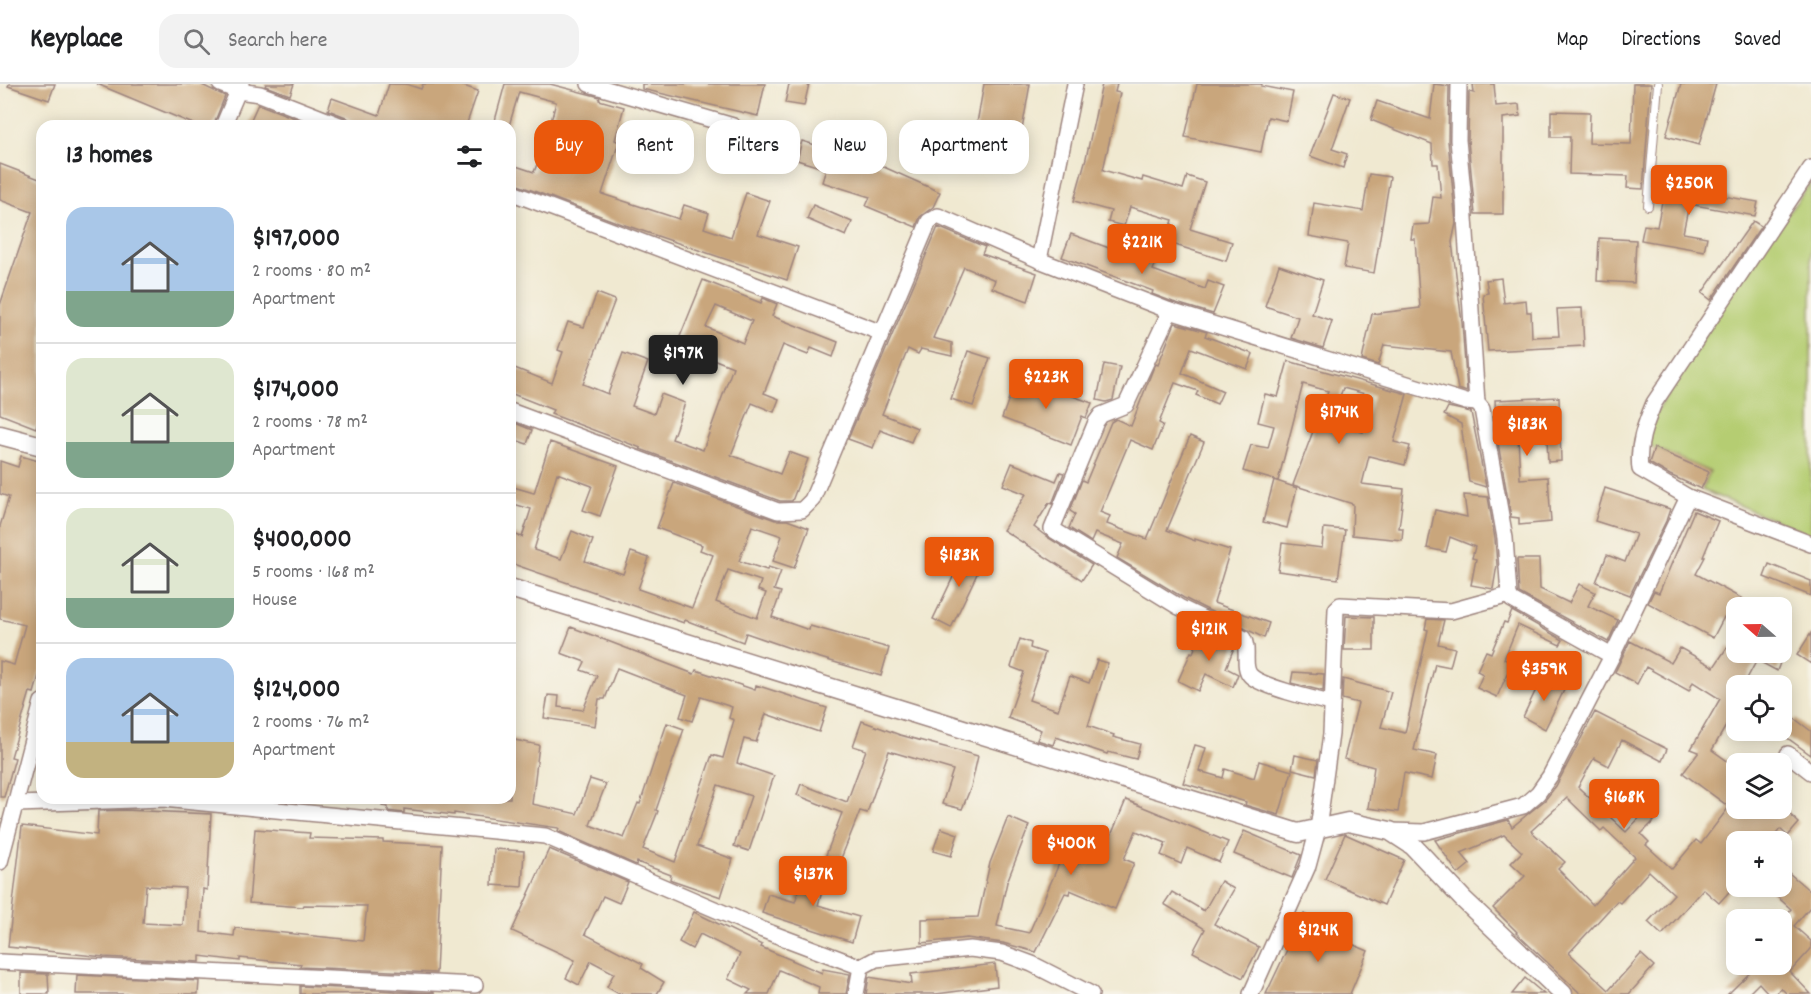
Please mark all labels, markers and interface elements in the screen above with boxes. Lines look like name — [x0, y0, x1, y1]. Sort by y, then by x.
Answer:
search box — [159, 14, 579, 68]
text: Keyplace — [30, 21, 123, 61]
icon: search — [180, 25, 213, 58]
text: Search here — [228, 26, 327, 57]
text: Map — [1557, 26, 1588, 56]
text: Directions — [1621, 26, 1701, 56]
text: Saved — [1734, 26, 1781, 56]
chip: Buy — [534, 120, 604, 174]
chip: Rent — [616, 120, 694, 174]
chip: Filters — [706, 120, 800, 174]
chip: New — [812, 120, 887, 174]
chip: Apartment — [899, 120, 1029, 174]
text: 13 homes — [66, 138, 153, 175]
icon: filters — [453, 140, 486, 173]
pin: $250K — [1647, 165, 1731, 216]
text: $250K — [1665, 170, 1713, 198]
text: $197,000 — [252, 221, 340, 258]
pin: $221K — [1100, 224, 1184, 275]
text: $221K — [1121, 229, 1163, 257]
icon: home — [114, 231, 186, 303]
text: 2 rooms · 80 m² — [252, 258, 371, 286]
text: Apartment — [252, 286, 335, 314]
pin: $197K — [641, 335, 725, 386]
text: $197K — [663, 340, 703, 368]
pin: $223K — [1004, 359, 1088, 410]
text: $223K — [1023, 364, 1069, 392]
text: $174,000 — [252, 372, 339, 409]
icon: home — [114, 382, 186, 454]
pin: $174K — [1297, 394, 1381, 445]
text: $174K — [1319, 399, 1359, 427]
pin: $183K — [1485, 406, 1569, 457]
text: 2 rooms · 78 m² — [252, 409, 368, 437]
text: $183K — [1507, 411, 1547, 439]
text: Apartment — [252, 437, 335, 465]
text: $400,000 — [252, 522, 352, 559]
icon: home — [114, 532, 186, 604]
pin: $183K — [917, 537, 1001, 588]
text: $183K — [939, 542, 979, 570]
text: 5 rooms · 168 m² — [252, 559, 375, 587]
text: House — [252, 587, 297, 615]
north arrow — [1726, 597, 1792, 663]
map controls — [1726, 597, 1792, 975]
pin: $121K — [1167, 611, 1251, 662]
text: $121K — [1191, 616, 1227, 644]
pin: $359K — [1502, 651, 1586, 702]
text: $359K — [1521, 656, 1567, 684]
text: $124,000 — [252, 672, 340, 709]
button: locate — [1726, 675, 1792, 741]
icon: home — [114, 682, 186, 754]
text: 2 rooms · 76 m² — [252, 709, 370, 737]
text: Apartment — [252, 737, 335, 765]
button: layers — [1726, 753, 1792, 819]
pin: $168K — [1582, 779, 1666, 830]
text: $168K — [1603, 784, 1645, 812]
pin: $400K — [1029, 825, 1113, 876]
text: $400K — [1046, 830, 1096, 858]
button: + — [1726, 831, 1792, 897]
pin: $137K — [771, 856, 855, 907]
text: $137K — [793, 861, 833, 889]
button: − — [1726, 909, 1792, 975]
pin: $124K — [1276, 912, 1360, 963]
text: $124K — [1298, 917, 1338, 945]

